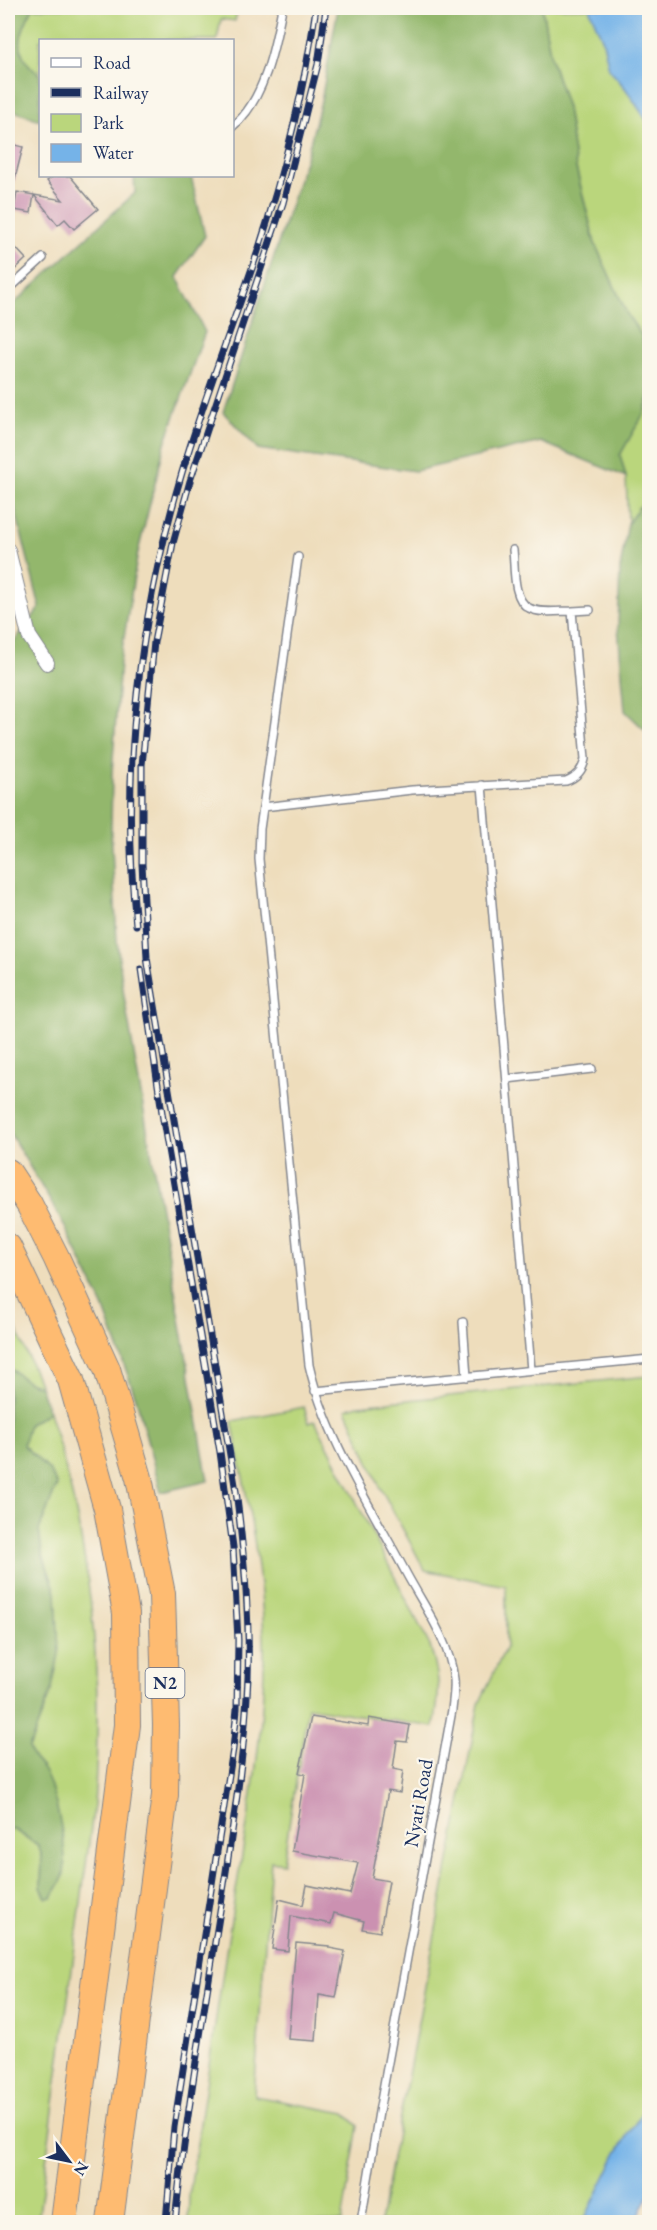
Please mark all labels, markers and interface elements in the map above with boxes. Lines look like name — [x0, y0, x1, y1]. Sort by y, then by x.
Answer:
legend — [39, 39, 234, 177]
text: Road — [93, 51, 132, 74]
text: Railway — [93, 81, 149, 104]
text: Park — [93, 111, 124, 134]
text: Water — [93, 141, 134, 164]
road number: N2 — [146, 1668, 184, 1698]
street label: Nyati Road — [397, 1756, 439, 1849]
north arrow — [39, 2131, 99, 2191]
text: N — [69, 2158, 94, 2180]

